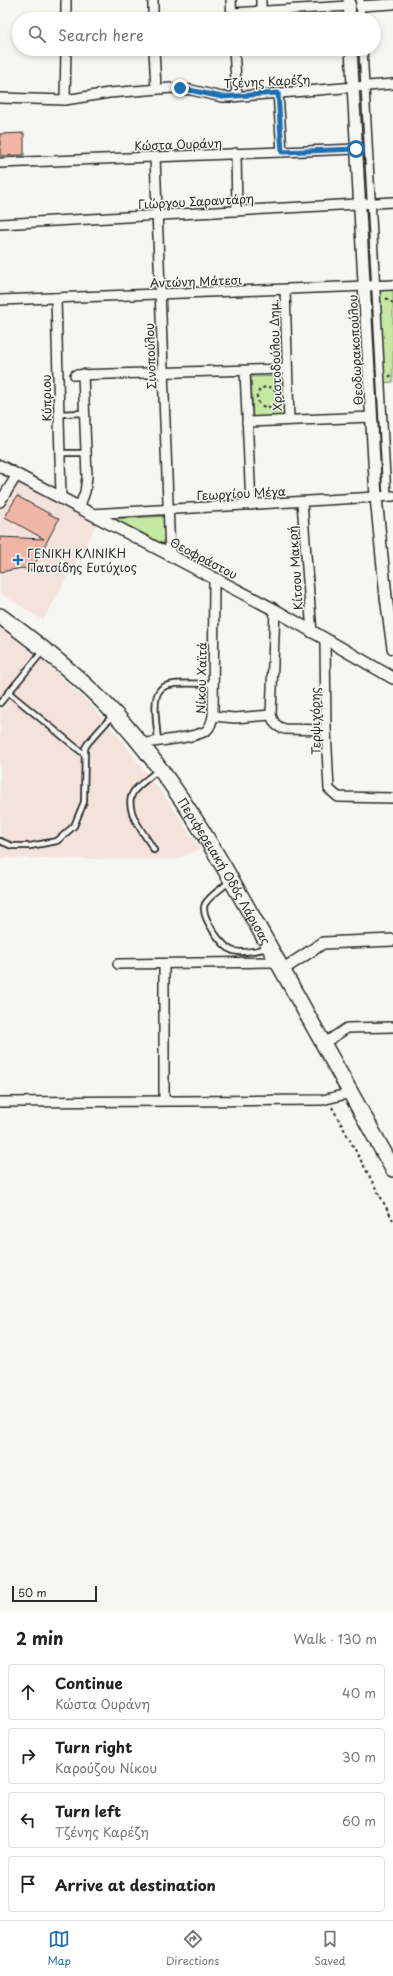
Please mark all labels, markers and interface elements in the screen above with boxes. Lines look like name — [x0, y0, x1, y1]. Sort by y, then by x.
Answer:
search box — [12, 12, 381, 56]
icon: search — [26, 23, 48, 45]
text: Search here — [58, 23, 144, 46]
street label: Τζένης Καρέζη — [223, 70, 311, 92]
route end — [171, 79, 189, 97]
street label: Κώστα Ουράνη — [134, 133, 222, 155]
route start — [347, 140, 365, 158]
street label: Γιώργου Σαραντάρη — [138, 189, 255, 213]
street label: Αντώνη Μάτεσι — [149, 270, 243, 292]
street label: Θεοδωρακοπούλου — [343, 294, 367, 406]
street label: Χριστοδούλου Δημ. — [264, 299, 286, 411]
street label: Σινοπούλου — [140, 322, 160, 389]
street label: Κύπριου — [37, 374, 55, 422]
street label: Γεωργίου Μέγα — [196, 482, 286, 504]
street label: Κίτσου Μακρή — [283, 525, 307, 611]
street label: Θεοφράστου — [167, 533, 241, 583]
place label: ΓΕΝΙΚΗ ΚΛΙΝΙΚΗ Πατσίδης Ευτύχιος — [27, 544, 137, 576]
marker: ΓΕΝΙΚΗ ΚΛΙΝΙΚΗ Πατσίδης Ευτύχιος — [12, 554, 24, 566]
street label: Νίκου Χαϊτά — [191, 642, 211, 714]
street label: Τερψιχόρης — [305, 687, 325, 755]
street label: Περιφερειακή Οδός Λάρισας — [174, 794, 275, 948]
scale bar — [12, 1584, 97, 1603]
text: 50 m — [18, 1584, 47, 1601]
text: 2 min — [16, 1625, 63, 1651]
text: Walk · 130 m — [294, 1629, 377, 1648]
text: Continue — [55, 1671, 123, 1694]
icon: ahead — [17, 1681, 39, 1703]
text: 40 m — [342, 1683, 376, 1702]
text: Κώστα Ουράνη — [55, 1694, 150, 1713]
text: Turn right — [55, 1735, 132, 1758]
icon: right — [17, 1745, 39, 1767]
text: 30 m — [342, 1747, 376, 1766]
text: Καρούζου Νίκου — [55, 1758, 157, 1777]
text: Turn left — [55, 1799, 121, 1822]
icon: left — [17, 1809, 39, 1831]
text: 60 m — [342, 1811, 376, 1830]
text: Τζένης Καρέζη — [55, 1822, 149, 1841]
icon: arrive — [17, 1873, 39, 1895]
text: Arrive at destination — [55, 1873, 216, 1896]
tab: Map — [47, 1928, 71, 1969]
tab: Directions — [166, 1928, 219, 1969]
tab: Saved — [314, 1928, 346, 1969]

